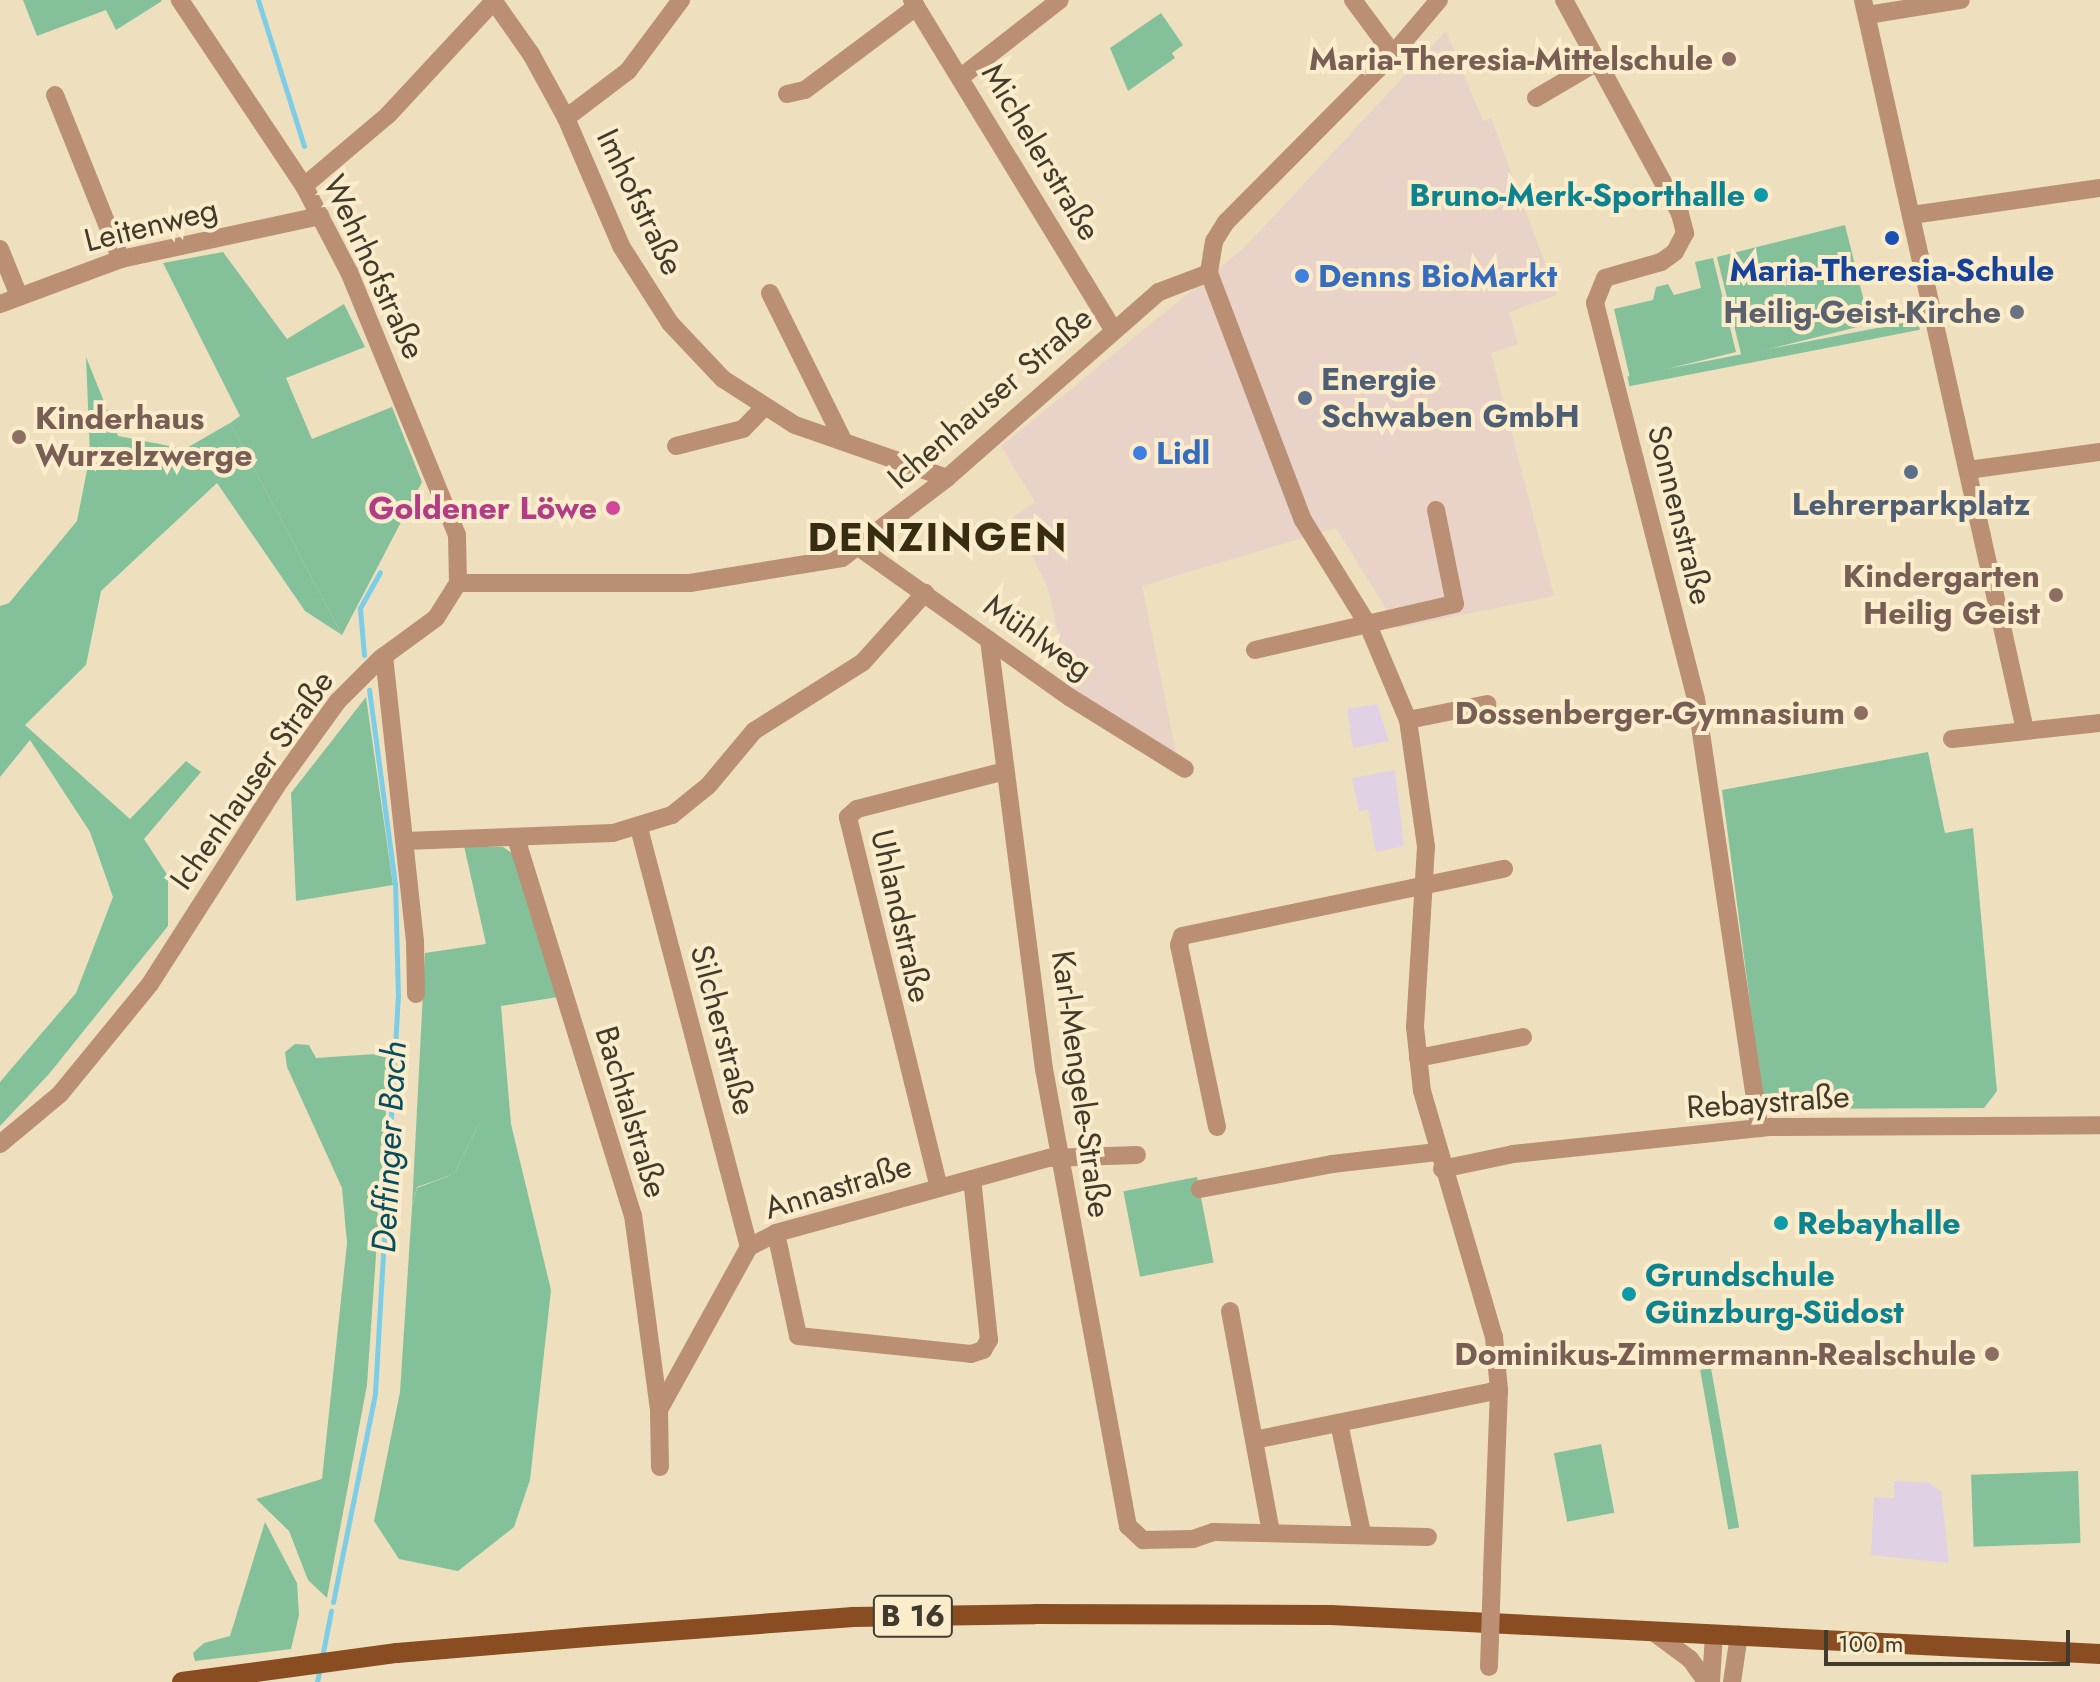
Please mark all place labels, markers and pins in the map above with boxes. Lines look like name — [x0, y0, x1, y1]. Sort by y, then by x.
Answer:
place label: Maria-Theresia-Mittelschule — [1309, 40, 1713, 78]
marker: Maria-Theresia-Mittelschule — [1720, 50, 1738, 68]
place label: Bruno-Merk-Sporthalle — [1409, 176, 1745, 214]
marker: Bruno-Merk-Sporthalle — [1752, 186, 1770, 204]
marker: Maria-Theresia-Schule — [1883, 229, 1901, 247]
place label: Maria-Theresia-Schule — [1730, 251, 2054, 289]
place label: Denns BioMarkt — [1318, 257, 1557, 295]
marker: Denns BioMarkt — [1293, 267, 1311, 285]
place label: Heilig-Geist-Kirche — [1723, 293, 2001, 331]
marker: Heilig-Geist-Kirche — [2008, 303, 2026, 321]
place label: Energie Schwaben GmbH — [1321, 361, 1580, 436]
marker: Energie Schwaben GmbH — [1296, 389, 1314, 407]
place label: Kinderhaus Wurzelzwerge — [35, 400, 252, 475]
marker: Kinderhaus Wurzelzwerge — [10, 428, 28, 446]
place label: Lidl — [1156, 434, 1210, 472]
marker: Lidl — [1131, 444, 1149, 462]
marker: Lehrerparkplatz — [1902, 463, 1920, 481]
place label: Lehrerparkplatz — [1792, 485, 2030, 523]
place label: Goldener Löwe — [368, 489, 597, 527]
marker: Goldener Löwe — [604, 499, 622, 517]
place label: Kindergarten Heilig Geist — [1843, 558, 2040, 633]
marker: Kindergarten Heilig Geist — [2047, 586, 2065, 604]
place label: Dossenberger-Gymnasium — [1455, 694, 1845, 732]
marker: Dossenberger-Gymnasium — [1852, 704, 1870, 722]
place label: Rebayhalle — [1797, 1204, 1961, 1242]
marker: Rebayhalle — [1772, 1214, 1790, 1232]
place label: Grundschule Günzburg-Südost — [1645, 1257, 1904, 1332]
marker: Grundschule Günzburg-Südost — [1620, 1285, 1638, 1303]
place label: Dominikus-Zimmermann-Realschule — [1454, 1335, 1976, 1373]
marker: Dominikus-Zimmermann-Realschule — [1983, 1345, 2001, 1363]

